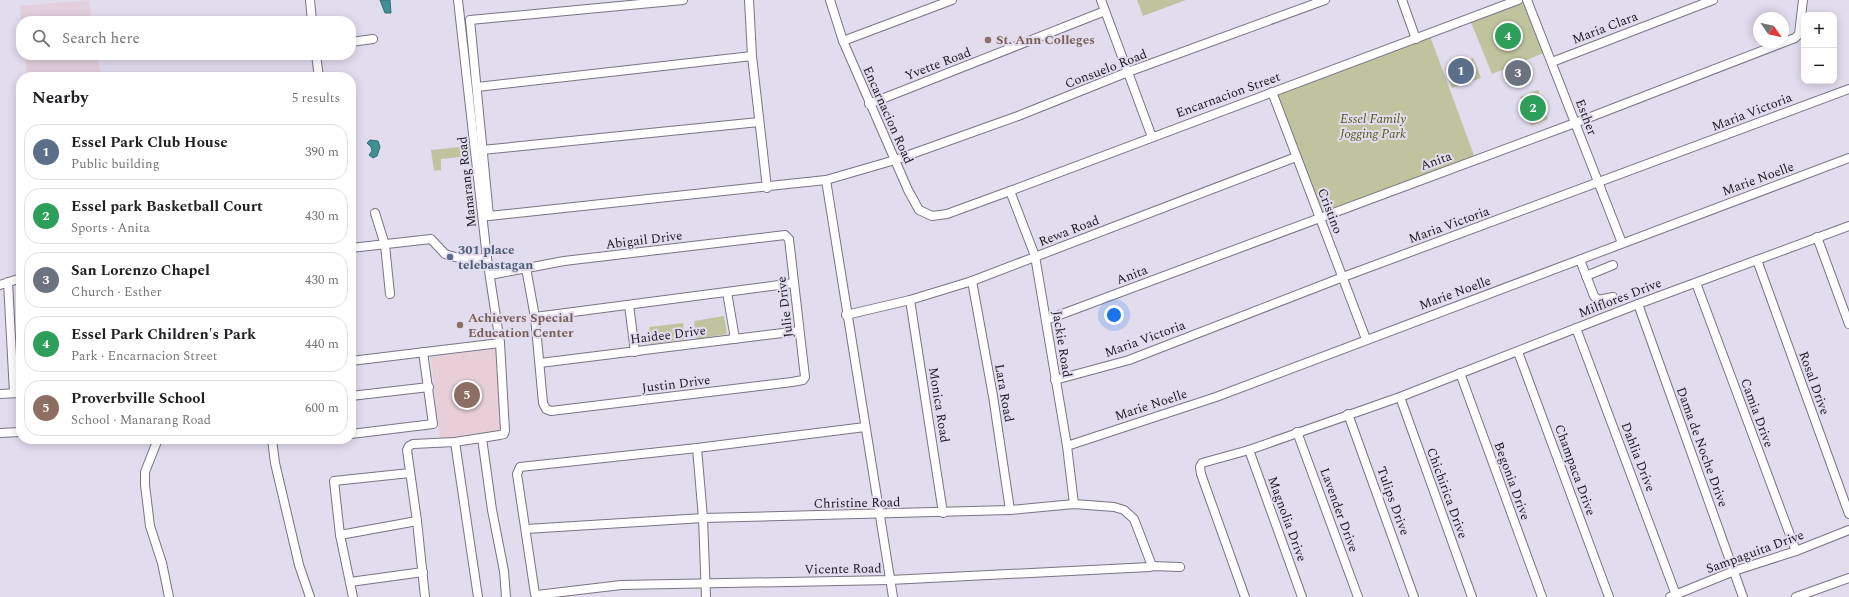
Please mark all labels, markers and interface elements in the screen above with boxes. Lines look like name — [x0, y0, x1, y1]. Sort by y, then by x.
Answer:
street label: Maria Clara — [1569, 6, 1641, 50]
north arrow — [1753, 12, 1789, 48]
map controls — [1801, 12, 1837, 84]
button: + — [1801, 12, 1837, 48]
search box — [16, 16, 356, 60]
pin: 4 — [1495, 21, 1521, 51]
icon: search — [30, 27, 52, 49]
text: Search here — [62, 27, 140, 50]
place label: St. Ann Colleges — [996, 30, 1095, 50]
marker: St. Ann Colleges — [983, 35, 993, 45]
street label: Yvette Road — [902, 42, 974, 86]
street label: Consuelo Road — [1062, 44, 1150, 94]
button: − — [1801, 48, 1837, 84]
pin: 1 — [1448, 56, 1474, 86]
pin: 3 — [1505, 58, 1531, 88]
street label: Encarnacion Road — [857, 63, 919, 167]
street label: Encarnacion Street — [1173, 67, 1283, 123]
text: Nearby — [32, 85, 88, 111]
street label: Maria Victoria — [1709, 87, 1796, 137]
text: 5 results — [292, 88, 340, 108]
pin: 2 — [1520, 93, 1546, 123]
street label: Esther — [1570, 96, 1602, 138]
park label: Essel Family Jogging Park — [1339, 109, 1406, 144]
text: Essel Park Club House — [71, 131, 228, 154]
street label: Manarang Road — [452, 135, 482, 229]
text: 1 — [42, 142, 50, 162]
text: 390 m — [305, 142, 339, 162]
street label: Anita — [1417, 146, 1455, 176]
text: Public building — [71, 154, 160, 174]
street label: Marie Noelle — [1719, 157, 1797, 201]
street label: Cristino — [1312, 185, 1348, 237]
text: Essel park Basketball Court — [71, 195, 263, 218]
street label: Maria Victoria — [1406, 201, 1493, 249]
text: 2 — [42, 206, 50, 226]
text: 430 m — [305, 206, 339, 226]
street label: Rewa Road — [1036, 210, 1102, 252]
text: Sports · Anita — [71, 218, 150, 238]
street label: Abigail Drive — [604, 225, 684, 255]
place label: 301 place telebastagan — [458, 240, 533, 275]
marker: 301 place telebastagan — [445, 252, 455, 262]
text: San Lorenzo Chapel — [71, 259, 210, 282]
street label: Anita — [1113, 260, 1151, 290]
text: 3 — [42, 270, 50, 290]
text: 430 m — [305, 270, 339, 290]
street label: Marie Noelle — [1416, 271, 1494, 315]
street label: Milflores Drive — [1575, 273, 1665, 323]
street label: Julie Drive — [771, 275, 799, 339]
text: Church · Esther — [71, 282, 162, 302]
your location — [1104, 305, 1124, 325]
place label: Achievers Special Education Center — [468, 308, 574, 343]
street label: Jackie Road — [1047, 309, 1077, 379]
street label: Maria Victoria — [1102, 315, 1189, 363]
marker: Achievers Special Education Center — [455, 320, 465, 330]
street label: Haidee Drive — [629, 320, 707, 350]
text: Essel Park Children's Park — [71, 323, 256, 346]
text: 4 — [42, 334, 50, 354]
text: 440 m — [305, 334, 339, 354]
text: Park · Encarnacion Street — [71, 346, 217, 366]
street label: Rosal Drive — [1793, 348, 1835, 418]
street label: Lara Road — [989, 362, 1019, 424]
street label: Monica Road — [923, 366, 955, 444]
street label: Justin Drive — [641, 370, 711, 398]
street label: Camia Drive — [1735, 376, 1779, 450]
pin: 5 — [454, 380, 480, 410]
street label: Marie Noelle — [1112, 384, 1190, 426]
street label: Dama de Noche Drive — [1671, 384, 1733, 510]
text: Proverbville School — [71, 387, 205, 410]
text: 5 — [42, 398, 50, 418]
text: 600 m — [305, 398, 339, 418]
text: School · Manarang Road — [71, 410, 211, 430]
street label: Dahlia Drive — [1616, 419, 1660, 495]
street label: Champaca Drive — [1549, 421, 1601, 519]
street label: Begonia Drive — [1489, 439, 1535, 523]
street label: Chichirica Drive — [1421, 445, 1473, 541]
street label: Tulips Drive — [1371, 464, 1415, 538]
street label: Lavender Drive — [1314, 465, 1364, 555]
street label: Magnolia Drive — [1262, 473, 1312, 565]
street label: Christine Road — [813, 492, 901, 514]
street label: Sampaguita Drive — [1703, 525, 1807, 579]
street label: Vicente Road — [804, 558, 882, 580]

